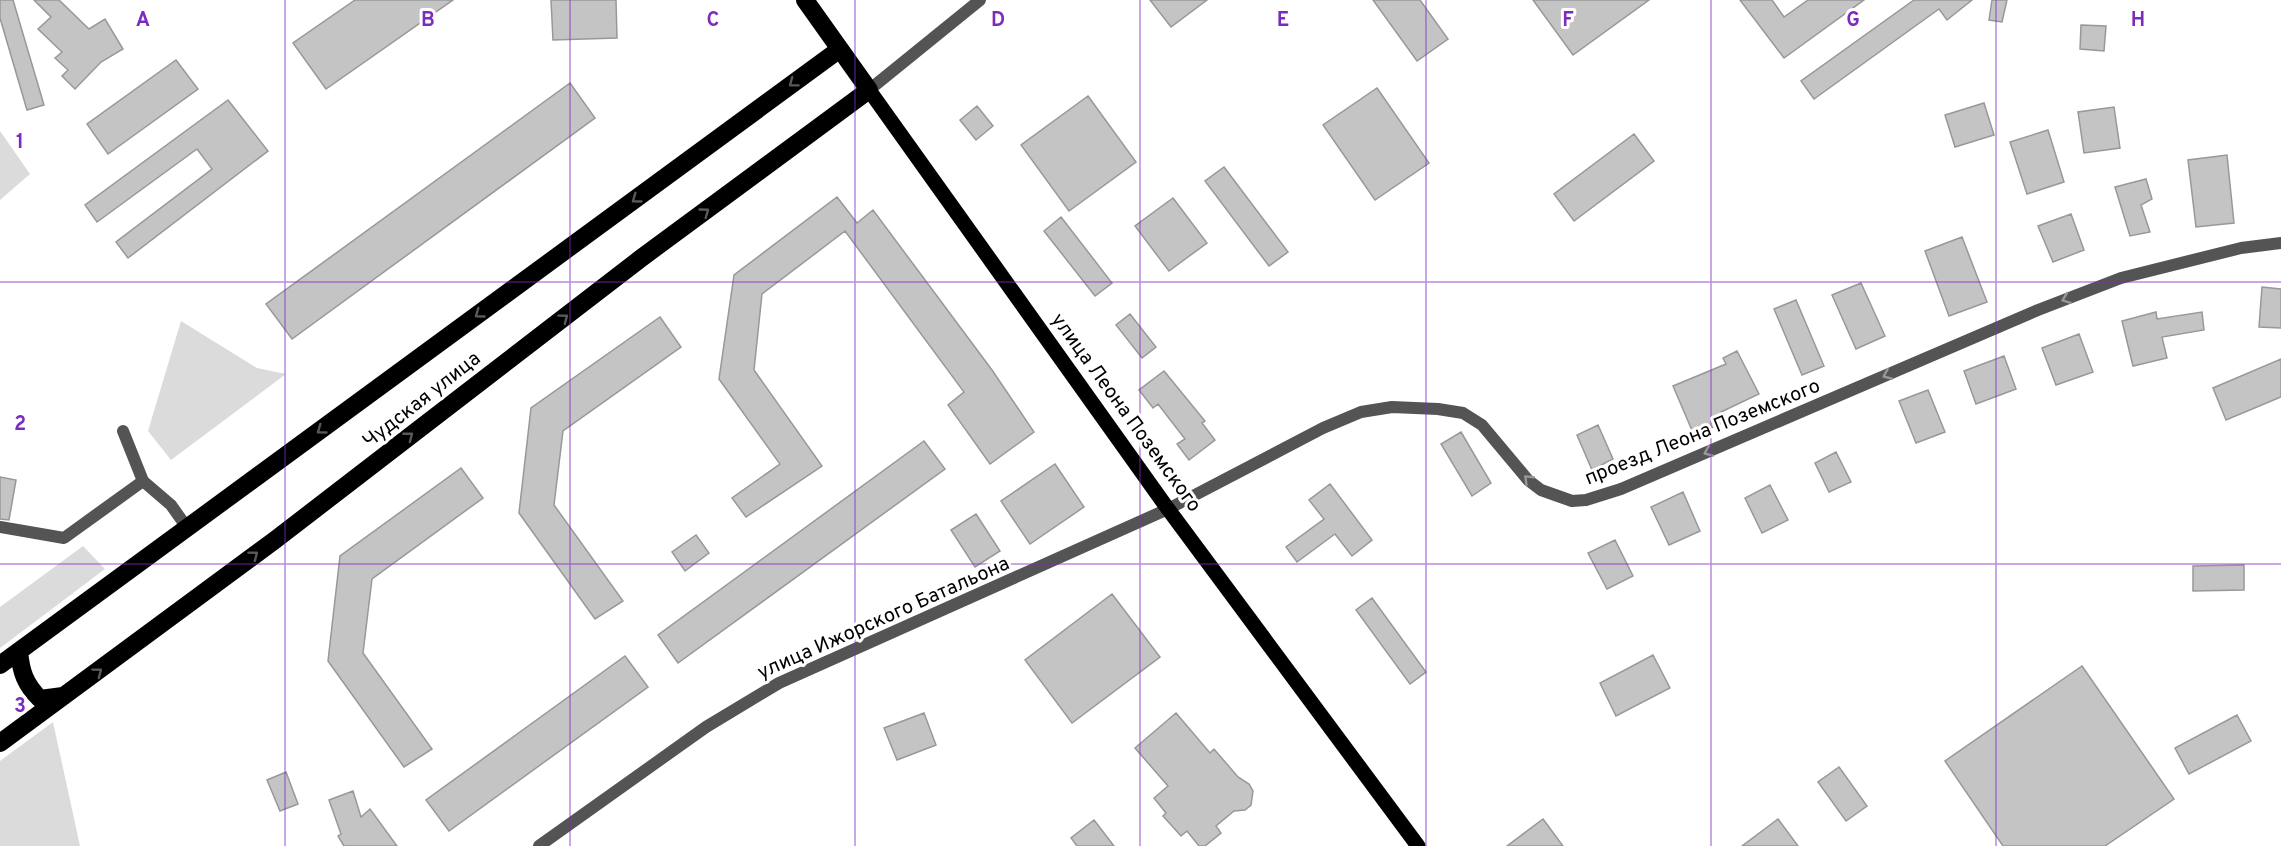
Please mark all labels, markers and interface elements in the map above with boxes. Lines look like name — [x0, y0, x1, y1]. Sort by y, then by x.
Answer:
text: A — [136, 8, 150, 34]
text: B — [421, 8, 435, 34]
text: C — [707, 8, 719, 34]
text: D — [991, 8, 1005, 34]
text: E — [1277, 8, 1289, 34]
text: F — [1562, 8, 1574, 34]
text: G — [1846, 8, 1860, 34]
text: H — [2131, 8, 2145, 34]
one-way arrow — [788, 76, 799, 87]
text: 1 — [16, 130, 24, 156]
one-way arrow — [631, 192, 642, 203]
one-way arrow — [698, 209, 709, 220]
one-way arrow — [2062, 292, 2073, 304]
one-way arrow — [474, 307, 485, 318]
street label: улица Леона Поземского — [1044, 309, 1206, 518]
one-way arrow — [557, 314, 568, 325]
street label: Чудская улица — [358, 346, 486, 455]
one-way arrow — [1882, 368, 1893, 380]
street label: проезд Леона Поземского — [1581, 374, 1824, 492]
text: 2 — [14, 412, 26, 438]
one-way arrow — [317, 422, 328, 433]
one-way arrow — [402, 432, 413, 443]
one-way arrow — [1703, 445, 1714, 457]
one-way arrow — [1525, 475, 1536, 486]
one-way arrow — [248, 551, 259, 562]
street label: улица Ижорского Батальона — [754, 551, 1014, 686]
one-way arrow — [92, 668, 103, 679]
text: 3 — [14, 694, 26, 720]

